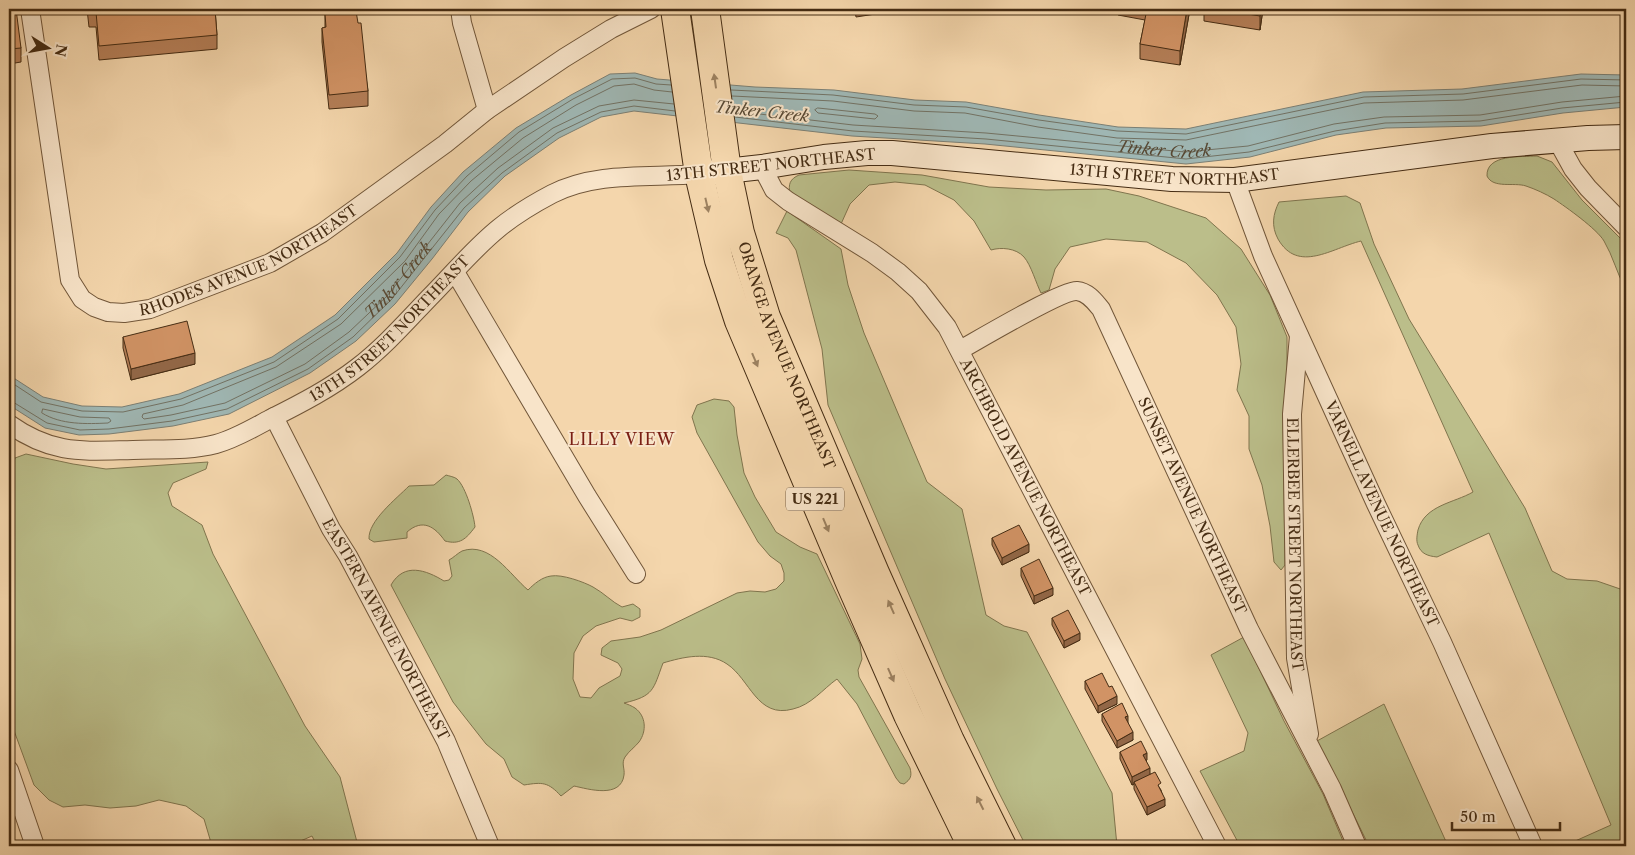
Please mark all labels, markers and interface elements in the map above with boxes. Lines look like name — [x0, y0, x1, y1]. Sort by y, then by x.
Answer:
north arrow — [22, 22, 72, 72]
text: N — [51, 43, 71, 58]
one-way arrow — [711, 72, 719, 88]
water label: Tinker Creek — [714, 96, 811, 126]
water label: Tinker Creek — [1116, 136, 1213, 162]
street label: 13TH STREET NORTHEAST — [665, 144, 877, 185]
street label: 13TH STREET NORTHEAST — [1069, 160, 1281, 189]
one-way arrow — [703, 198, 711, 213]
street label: RHODES AVENUE NORTHEAST — [138, 200, 362, 320]
water label: Tinker Creek — [360, 237, 436, 323]
street label: ORANGE AVENUE NORTHEAST — [734, 239, 840, 473]
street label: 13TH STREET NORTHEAST — [306, 251, 474, 406]
one-way arrow — [751, 353, 759, 367]
street label: ARCHBOLD AVENUE NORTHEAST — [956, 354, 1096, 600]
street label: SUNSET AVENUE NORTHEAST — [1134, 394, 1251, 618]
street label: VARNELL AVENUE NORTHEAST — [1321, 397, 1444, 631]
street label: ELLERBEE STREET NORTHEAST — [1283, 417, 1308, 674]
district label: LILLY VIEW — [569, 429, 675, 449]
road number: US 221 — [786, 488, 844, 510]
street label: EASTERN AVENUE NORTHEAST — [318, 515, 454, 744]
one-way arrow — [823, 518, 831, 532]
one-way arrow — [886, 600, 894, 614]
one-way arrow — [887, 668, 895, 682]
one-way arrow — [976, 796, 984, 810]
scale bar — [1452, 800, 1560, 832]
text: 50 m — [1460, 807, 1496, 826]

